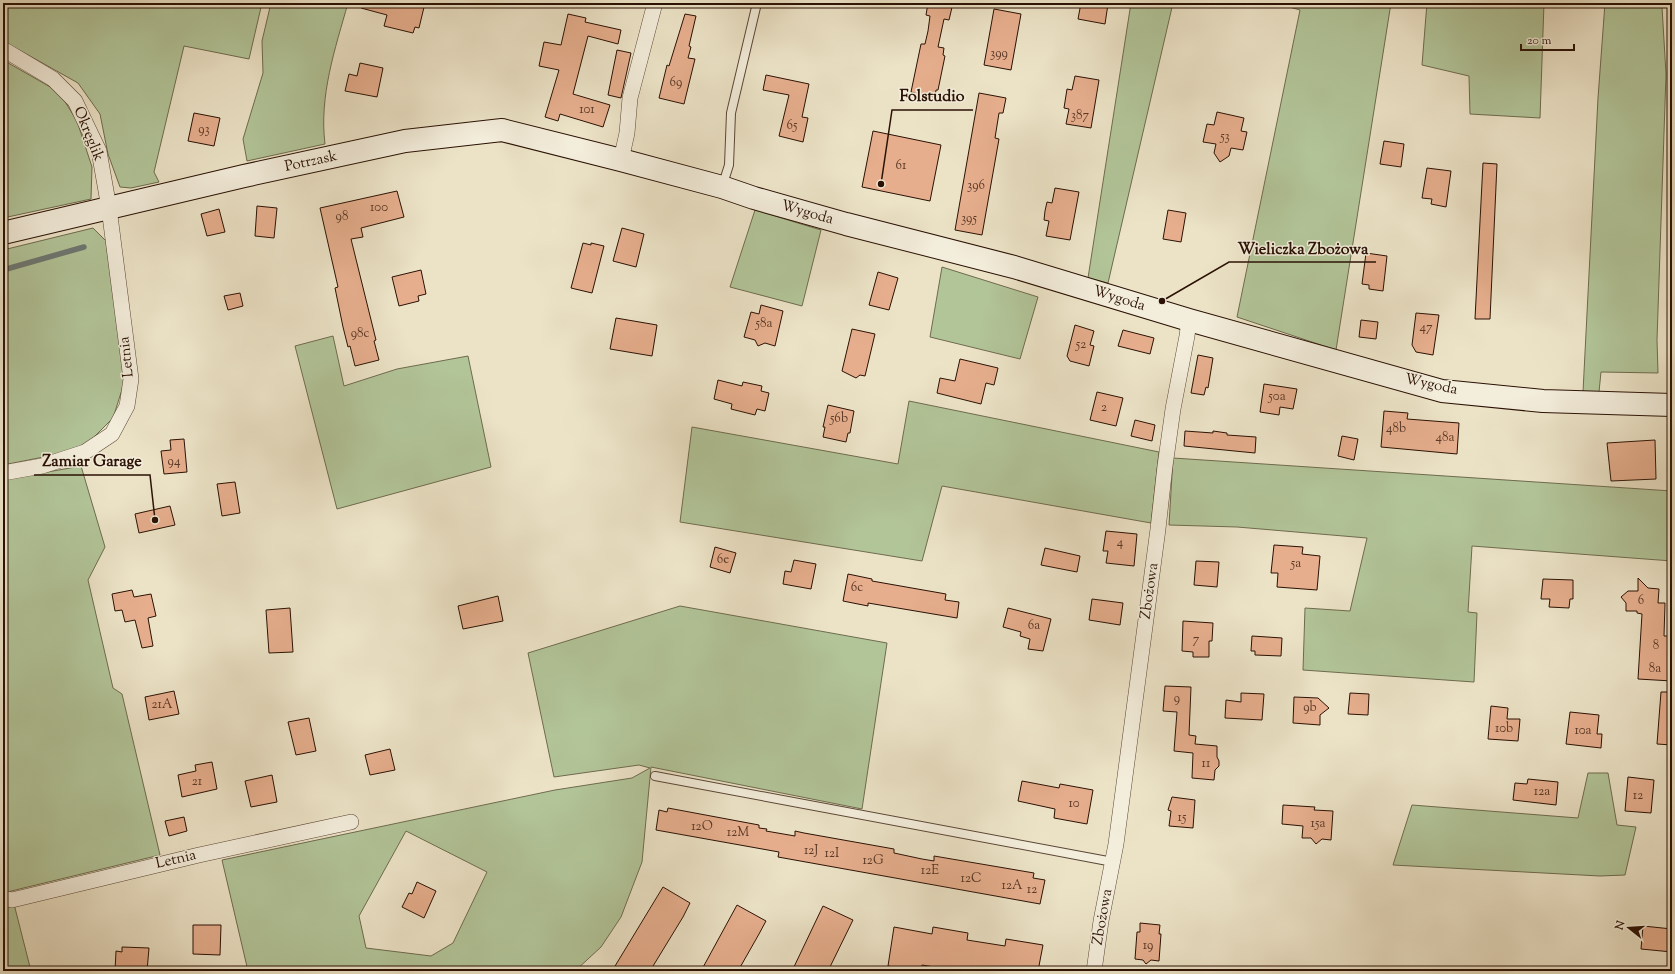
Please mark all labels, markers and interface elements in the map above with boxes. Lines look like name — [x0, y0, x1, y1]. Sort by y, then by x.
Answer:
scale bar — [1521, 26, 1574, 52]
text: 20 m — [1527, 32, 1552, 50]
house number: 399 — [990, 45, 1008, 63]
house number: 69 — [670, 74, 682, 92]
callout: Folstudio — [892, 82, 973, 110]
text: Folstudio — [900, 86, 965, 109]
house number: 101 — [579, 101, 595, 119]
street label: Okręglik — [68, 104, 108, 164]
house number: 387 — [1071, 107, 1090, 125]
house number: 65 — [787, 117, 798, 135]
house number: 93 — [198, 121, 210, 139]
house number: 53 — [1219, 128, 1230, 146]
street label: Potrzask — [283, 146, 339, 178]
house number: 61 — [896, 157, 907, 175]
house number: 396 — [967, 177, 985, 195]
street label: Wygoda — [778, 195, 836, 231]
house number: 100 — [370, 199, 388, 217]
house number: 98 — [336, 208, 348, 226]
house number: 395 — [961, 210, 978, 228]
callout: Wieliczka Zbożowa — [1229, 234, 1376, 262]
text: Wieliczka Zbożowa — [1238, 239, 1369, 262]
street label: Wygoda — [1090, 281, 1148, 317]
house number: 58a — [755, 315, 772, 333]
house number: 47 — [1419, 319, 1433, 337]
house number: 98c — [351, 325, 369, 343]
street label: Letnia — [114, 335, 140, 379]
house number: 52 — [1075, 336, 1086, 354]
street label: Wygoda — [1402, 369, 1460, 401]
house number: 50a — [1267, 388, 1286, 406]
house number: 2 — [1101, 399, 1107, 417]
house number: 56b — [829, 410, 848, 428]
house number: 48b — [1386, 420, 1406, 438]
house number: 48a — [1435, 429, 1455, 447]
callout: Zamiar Garage — [34, 447, 150, 475]
text: Zamiar Garage — [42, 451, 142, 474]
house number: 94 — [168, 453, 181, 471]
house number: 4 — [1117, 534, 1124, 552]
house number: 6e — [717, 551, 729, 569]
house number: 5a — [1290, 555, 1301, 573]
street label: Zbożowa — [1136, 561, 1164, 621]
house number: 6c — [851, 579, 863, 597]
house number: 6 — [1638, 592, 1644, 610]
house number: 6a — [1028, 617, 1040, 635]
house number: 7 — [1193, 631, 1200, 649]
house number: 8 — [1653, 637, 1659, 655]
house number: 8a — [1649, 660, 1661, 678]
house number: 9 — [1174, 690, 1180, 708]
house number: 21A — [151, 696, 173, 714]
house number: 9b — [1303, 699, 1317, 717]
house number: 10b — [1495, 720, 1513, 738]
house number: 10a — [1574, 722, 1592, 740]
house number: 11 — [1202, 755, 1211, 773]
house number: 21 — [192, 773, 203, 791]
house number: 12a — [1534, 783, 1550, 801]
house number: 12 — [1633, 787, 1643, 805]
house number: 10 — [1068, 795, 1080, 813]
house number: 15 — [1178, 809, 1187, 827]
house number: 15a — [1311, 815, 1325, 833]
house number: 12O — [691, 818, 713, 836]
house number: 12M — [727, 824, 749, 842]
house number: 12J — [804, 842, 818, 860]
street label: Letnia — [154, 845, 198, 875]
house number: 12I — [825, 845, 840, 863]
house number: 12G — [862, 852, 884, 870]
house number: 12E — [921, 862, 939, 880]
house number: 12C — [961, 870, 982, 888]
house number: 12A — [1001, 877, 1023, 895]
house number: 12 — [1027, 881, 1037, 899]
street label: Zbożowa — [1088, 887, 1118, 947]
north arrow — [1609, 908, 1649, 948]
text: N — [1611, 919, 1629, 933]
house number: 19 — [1143, 937, 1153, 955]

